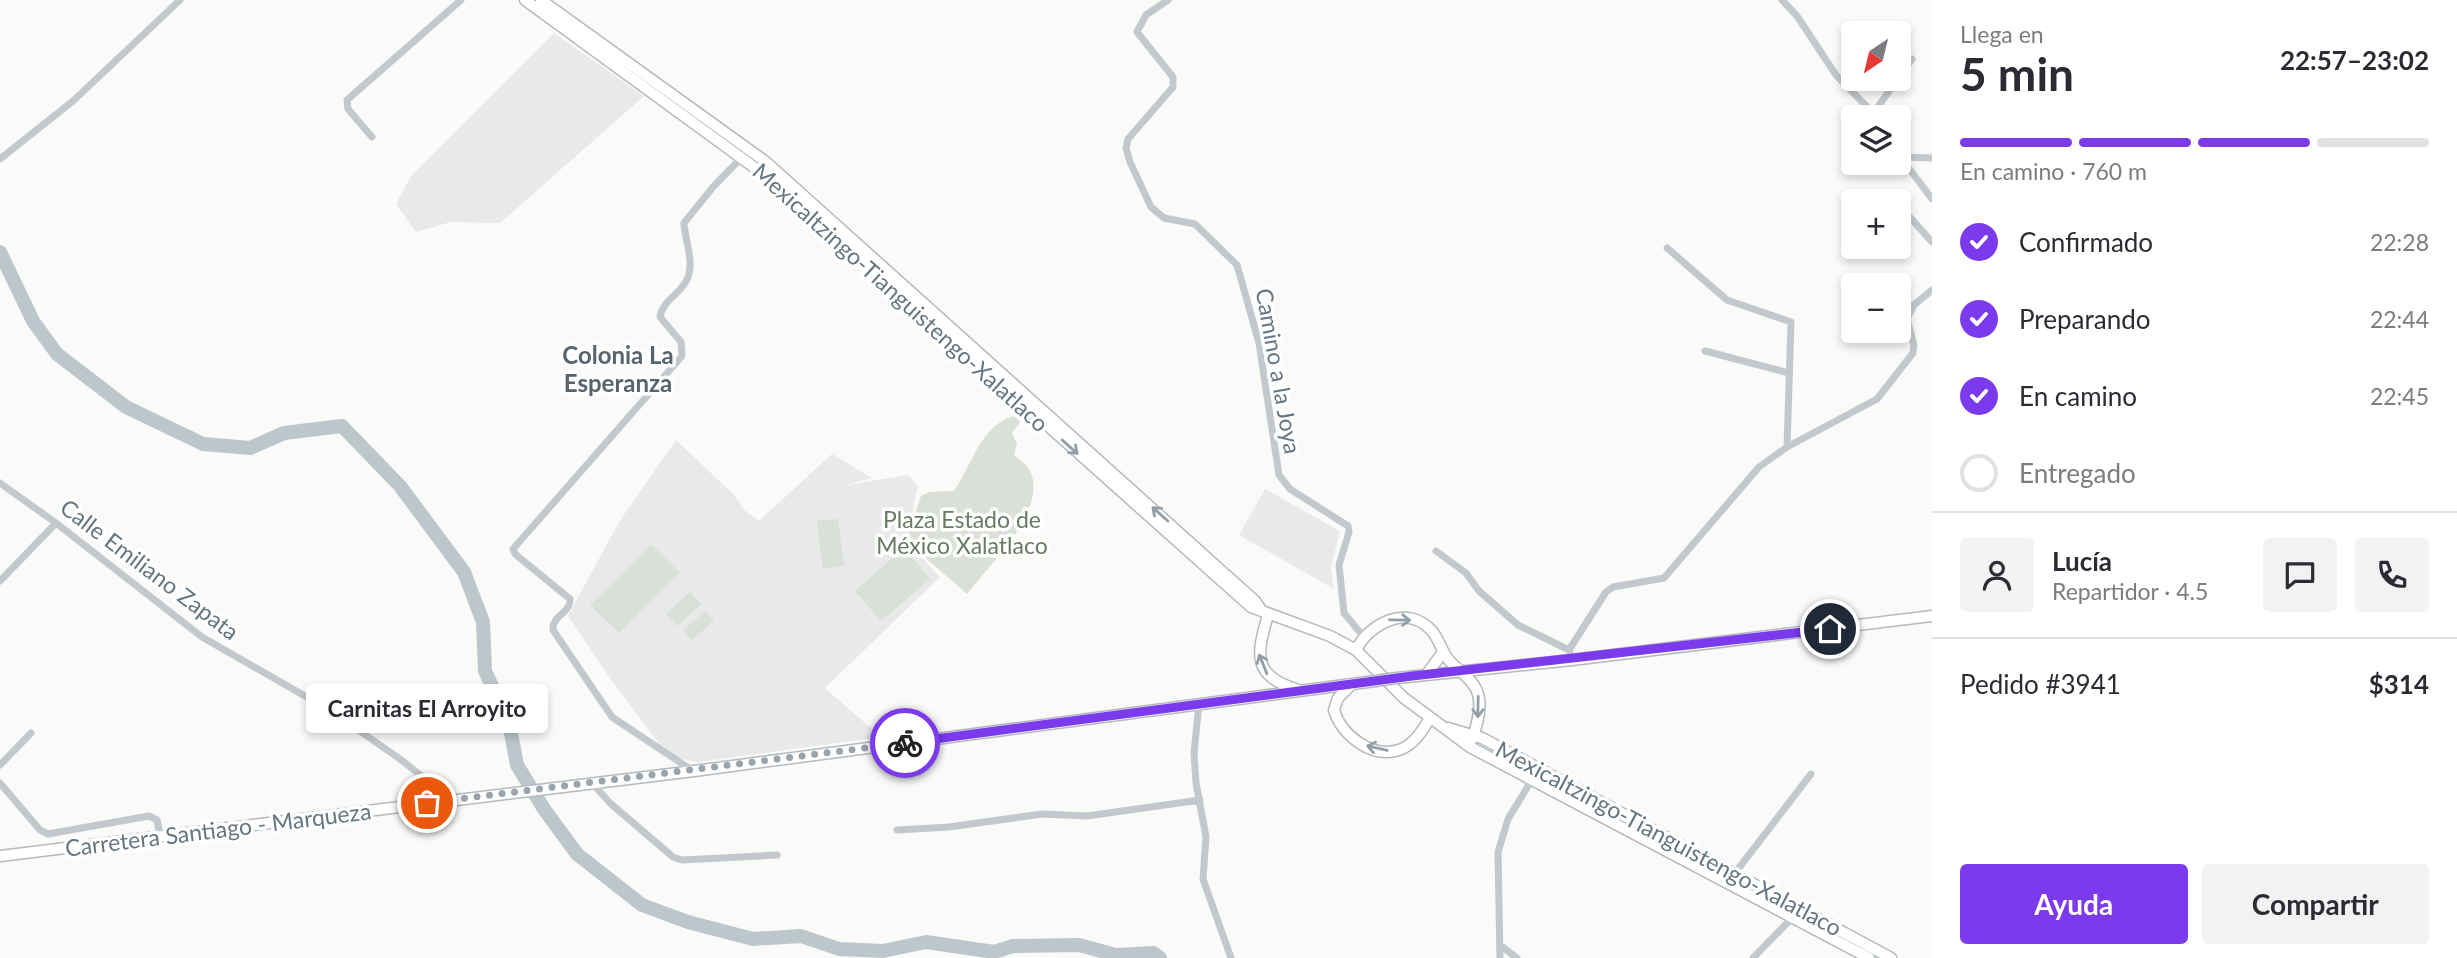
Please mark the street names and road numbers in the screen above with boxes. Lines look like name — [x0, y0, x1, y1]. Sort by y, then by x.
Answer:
street label: Mexicaltzingo-Tianguistengo-Xalatlaco — [747, 157, 1055, 437]
street label: Camino a la Joya — [1251, 286, 1307, 456]
street label: Calle Emiliano Zapata — [55, 493, 245, 645]
street label: Mexicaltzingo-Tianguistengo-Xalatlaco — [1491, 735, 1847, 941]
street label: Carretera Santiago - Marqueza — [63, 796, 373, 862]

